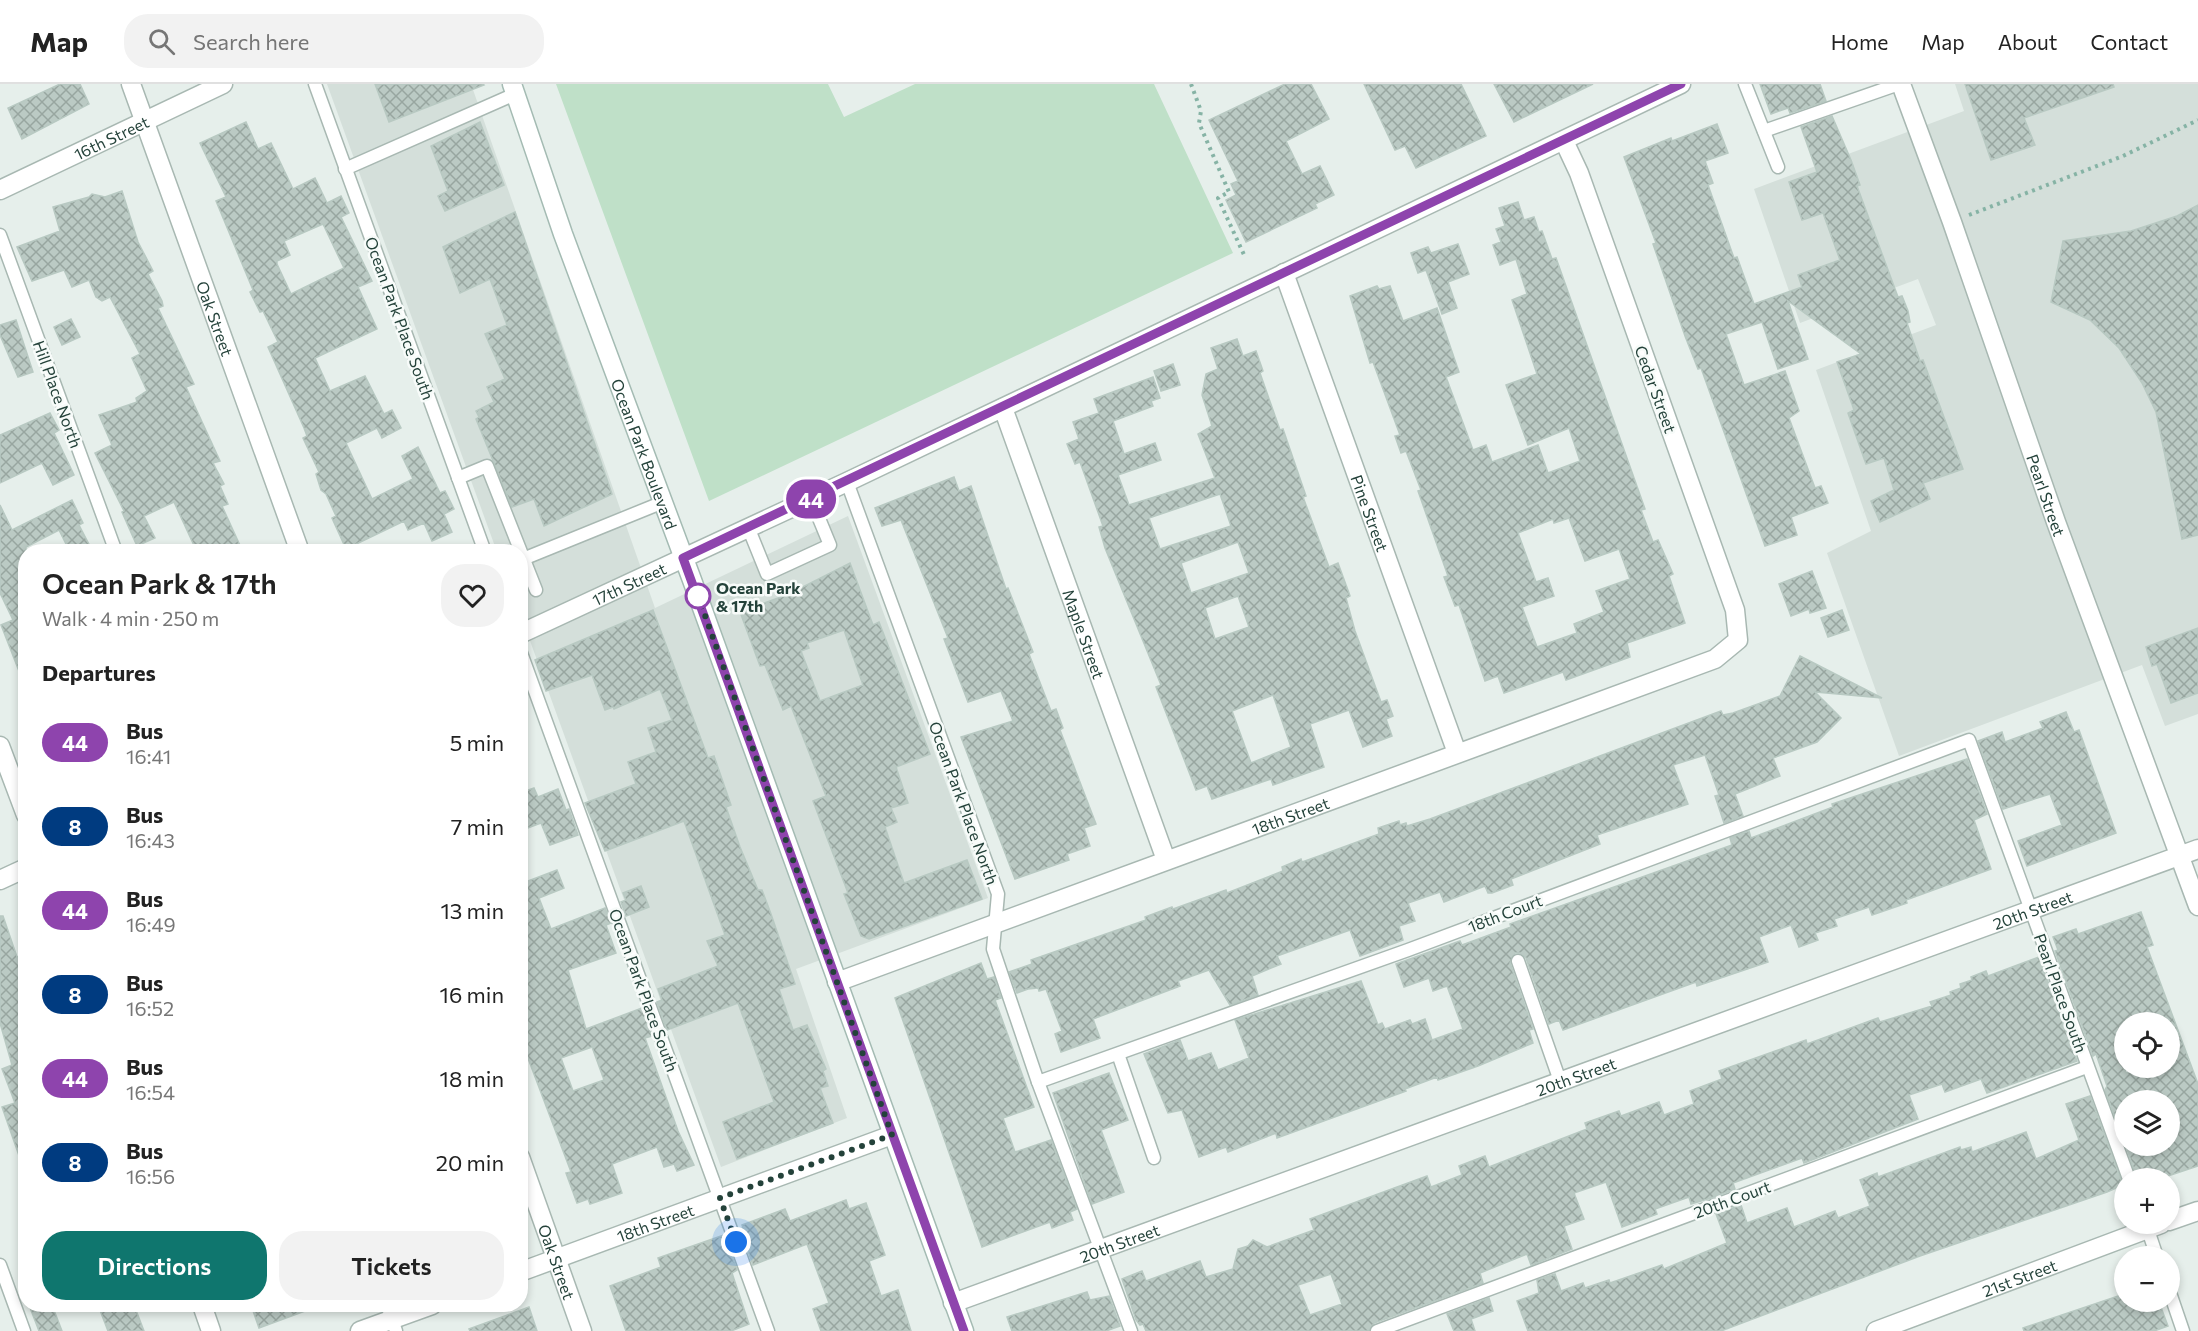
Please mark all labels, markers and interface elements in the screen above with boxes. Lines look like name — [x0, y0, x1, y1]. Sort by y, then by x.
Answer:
search box — [124, 14, 544, 68]
text: Map — [30, 24, 88, 58]
icon: search — [145, 25, 178, 58]
text: Search here — [193, 28, 309, 55]
text: Home — [1831, 29, 1888, 54]
text: Map — [1921, 29, 1965, 54]
text: About — [1998, 29, 2057, 54]
text: Contact — [2090, 29, 2168, 54]
street label: 16th Street — [71, 111, 152, 163]
street label: Ocean Park Place South — [362, 234, 438, 402]
street label: Oak Street — [193, 278, 238, 359]
street label: Hill Place North — [30, 338, 86, 450]
street label: Cedar Street — [1631, 343, 1681, 436]
street label: Ocean Park Boulevard — [608, 376, 682, 532]
street label: Pearl Street — [2024, 451, 2070, 539]
street label: Pine Street — [1348, 472, 1393, 554]
line badge: 44 — [784, 480, 838, 518]
text: 44 — [798, 487, 824, 512]
street label: 17th Street — [589, 558, 669, 609]
button: heart — [441, 564, 504, 627]
text: Ocean Park & 17th — [42, 566, 277, 600]
place label: Ocean Park & 17th — [716, 578, 801, 615]
marker: Ocean Park & 17th — [685, 583, 711, 609]
street label: Maple Street — [1060, 586, 1109, 682]
text: Walk · 4 min · 250 m — [42, 606, 219, 630]
text: Departures — [42, 659, 156, 686]
text: Bus — [126, 717, 163, 744]
street label: Ocean Park Place North — [926, 719, 1002, 887]
text: 5 min — [450, 729, 504, 756]
text: 44 — [62, 730, 88, 755]
text: 16:41 — [126, 744, 171, 768]
street label: 18th Street — [1249, 792, 1332, 838]
text: Bus — [126, 801, 163, 828]
text: 7 min — [451, 813, 504, 840]
text: 8 — [69, 814, 82, 839]
text: 16:43 — [126, 828, 175, 852]
text: Bus — [126, 885, 163, 912]
street label: 20th Street — [1990, 886, 2075, 933]
street label: 18th Court — [1465, 890, 1545, 936]
text: 13 min — [440, 897, 504, 924]
text: 44 — [62, 898, 88, 923]
street label: Ocean Park Place South — [606, 906, 682, 1074]
text: 16:49 — [126, 912, 176, 936]
street label: Pearl Place South — [2031, 931, 2091, 1055]
text: Bus — [126, 969, 163, 996]
text: 16 min — [440, 981, 504, 1008]
text: 8 — [69, 982, 82, 1007]
text: 16:52 — [126, 996, 174, 1020]
map controls — [2114, 1012, 2180, 1312]
button: locate — [2114, 1012, 2180, 1078]
text: Bus — [126, 1053, 163, 1080]
street label: 20th Street — [1533, 1053, 1619, 1099]
text: 18 min — [440, 1065, 504, 1092]
text: 44 — [62, 1066, 88, 1091]
text: 16:54 — [126, 1080, 175, 1104]
button: layers — [2114, 1090, 2180, 1156]
text: Bus — [126, 1137, 163, 1164]
text: 20 min — [436, 1149, 504, 1176]
text: 8 — [69, 1150, 82, 1175]
text: 16:56 — [126, 1164, 175, 1188]
button: + — [2114, 1168, 2180, 1234]
street label: 20th Court — [1691, 1176, 1773, 1222]
street label: 18th Street — [614, 1199, 697, 1245]
street label: 20th Street — [1077, 1219, 1162, 1266]
street label: Oak Street — [535, 1221, 580, 1302]
your location — [721, 1227, 751, 1257]
button: Directions — [42, 1231, 267, 1300]
button: Tickets — [279, 1231, 504, 1300]
button: − — [2114, 1246, 2180, 1312]
street label: 21st Street — [1979, 1254, 2059, 1300]

